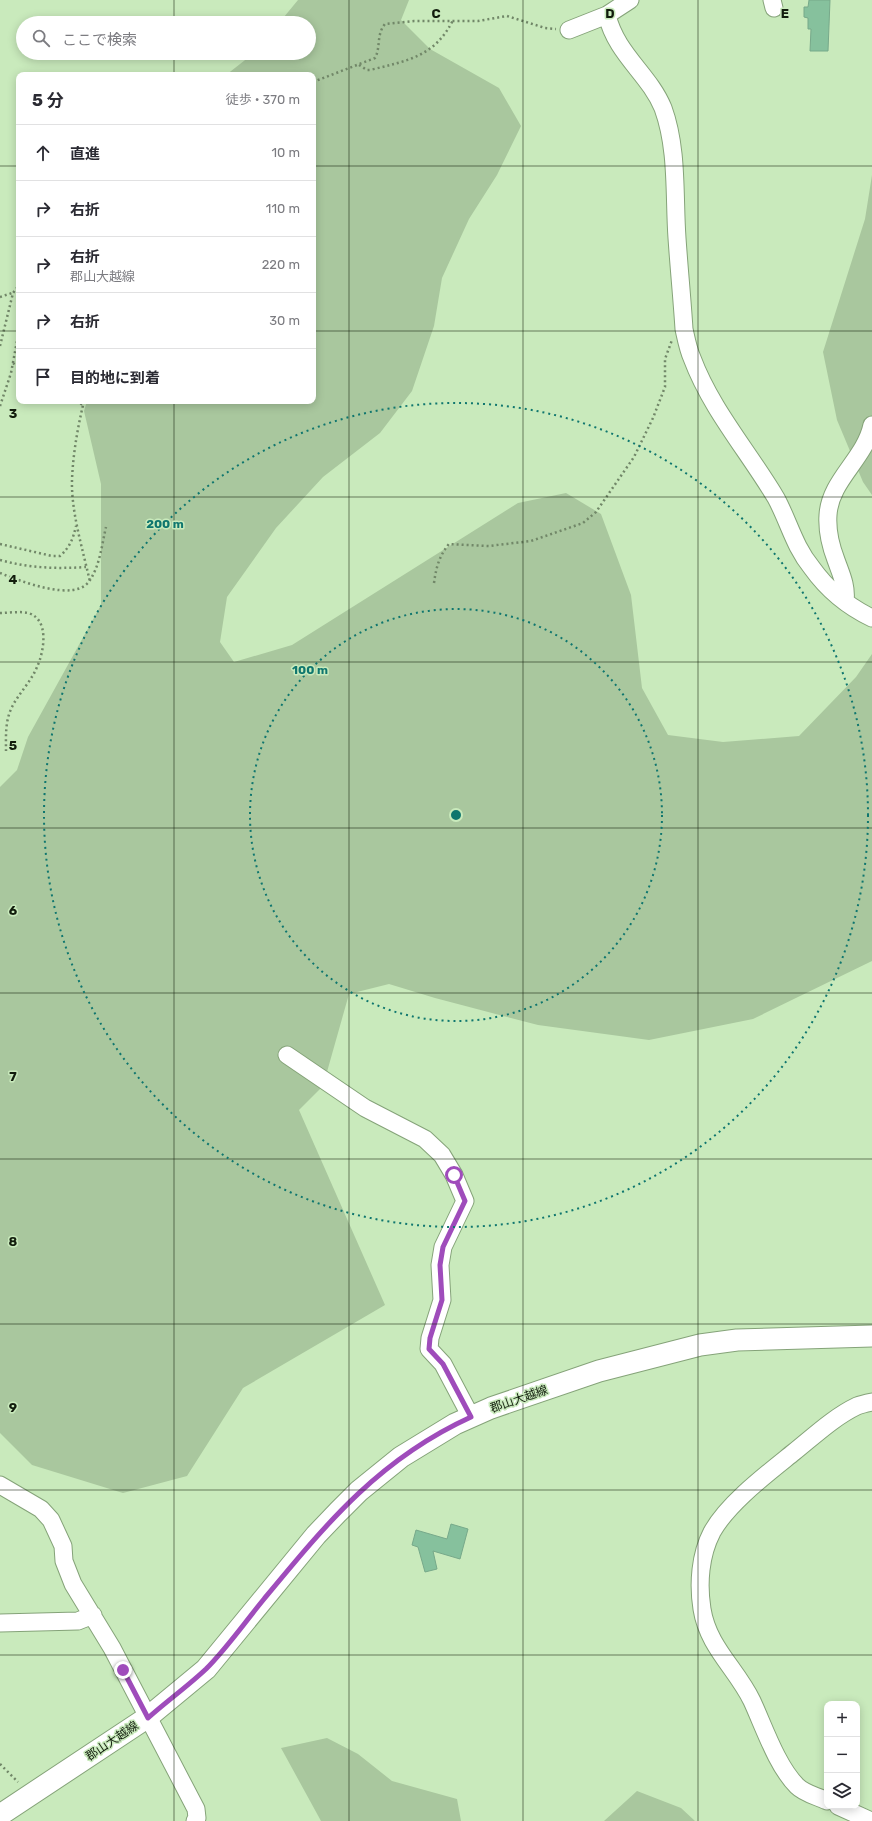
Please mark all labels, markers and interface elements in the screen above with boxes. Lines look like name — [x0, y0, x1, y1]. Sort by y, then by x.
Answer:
text: C — [431, 6, 441, 21]
text: D — [605, 6, 615, 21]
text: E — [781, 6, 789, 21]
search box — [16, 16, 316, 60]
icon: search — [30, 27, 52, 49]
text: ここで検索 — [62, 31, 137, 49]
text: 5 分 — [32, 90, 64, 110]
text: 徒歩 · 370 m — [226, 92, 300, 107]
icon: ahead — [32, 142, 54, 164]
text: 直進 — [70, 145, 100, 163]
text: 10 m — [271, 145, 300, 160]
icon: right — [32, 198, 54, 220]
text: 右折 — [70, 201, 100, 219]
text: 110 m — [266, 201, 300, 216]
text: 右折 — [70, 248, 100, 266]
icon: right — [32, 254, 54, 276]
text: 220 m — [262, 257, 300, 272]
text: 郡山大越線 — [70, 269, 135, 284]
icon: right — [32, 310, 54, 332]
text: 右折 — [70, 313, 100, 331]
text: 30 m — [269, 313, 300, 328]
icon: arrive — [32, 366, 54, 388]
text: 目的地に到着 — [70, 369, 160, 387]
text: 3 — [9, 406, 18, 421]
text: 200 m — [146, 517, 184, 531]
text: 4 — [9, 572, 18, 587]
text: 100 m — [292, 663, 328, 677]
text: 5 — [9, 738, 17, 753]
centre of rings — [449, 808, 463, 822]
text: 6 — [9, 903, 18, 918]
text: 7 — [9, 1069, 17, 1084]
route start — [445, 1166, 463, 1184]
text: 8 — [9, 1234, 18, 1249]
street label: 郡山大越線 — [488, 1383, 550, 1415]
text: 9 — [9, 1400, 17, 1415]
route end — [114, 1661, 132, 1679]
map controls — [824, 1701, 860, 1809]
button: + — [824, 1701, 860, 1737]
street label: 郡山大越線 — [83, 1718, 141, 1764]
button: − — [824, 1737, 860, 1773]
button: layers — [824, 1773, 860, 1809]

